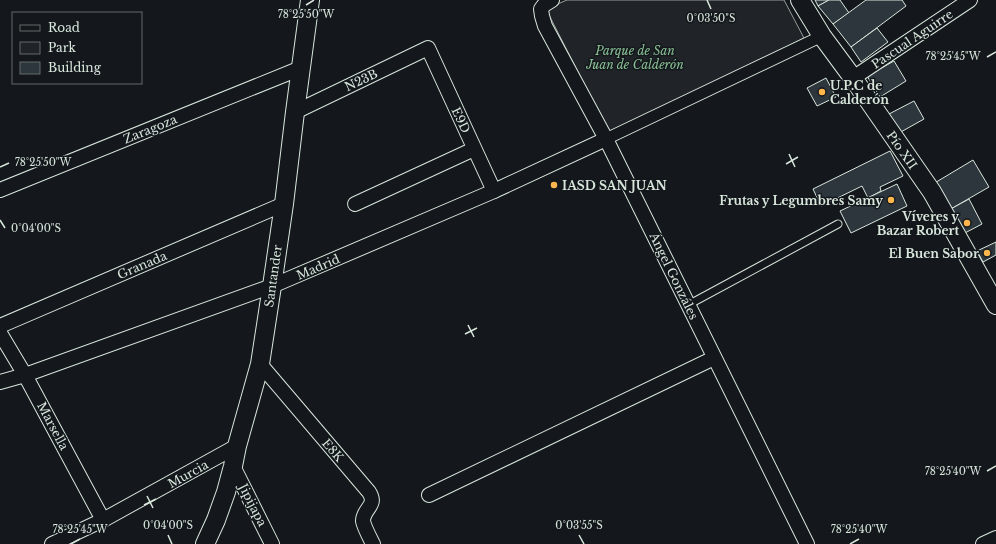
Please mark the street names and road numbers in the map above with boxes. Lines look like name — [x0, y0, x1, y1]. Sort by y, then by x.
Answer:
street label: Pascual Aguirre — [868, 6, 956, 72]
street label: N23B — [342, 66, 380, 94]
street label: E9D — [448, 105, 474, 135]
street label: Zaragoza — [121, 111, 179, 147]
street label: Pío XII — [883, 128, 921, 172]
street label: Ángel Gonzáles — [646, 229, 702, 322]
street label: Santander — [261, 244, 285, 308]
street label: Granada — [115, 248, 169, 282]
street label: Madrid — [294, 251, 342, 283]
street label: Marsella — [34, 399, 72, 453]
street label: E8K — [319, 436, 347, 465]
street label: Murcia — [165, 457, 211, 491]
street label: Jipijapa — [235, 479, 270, 529]

